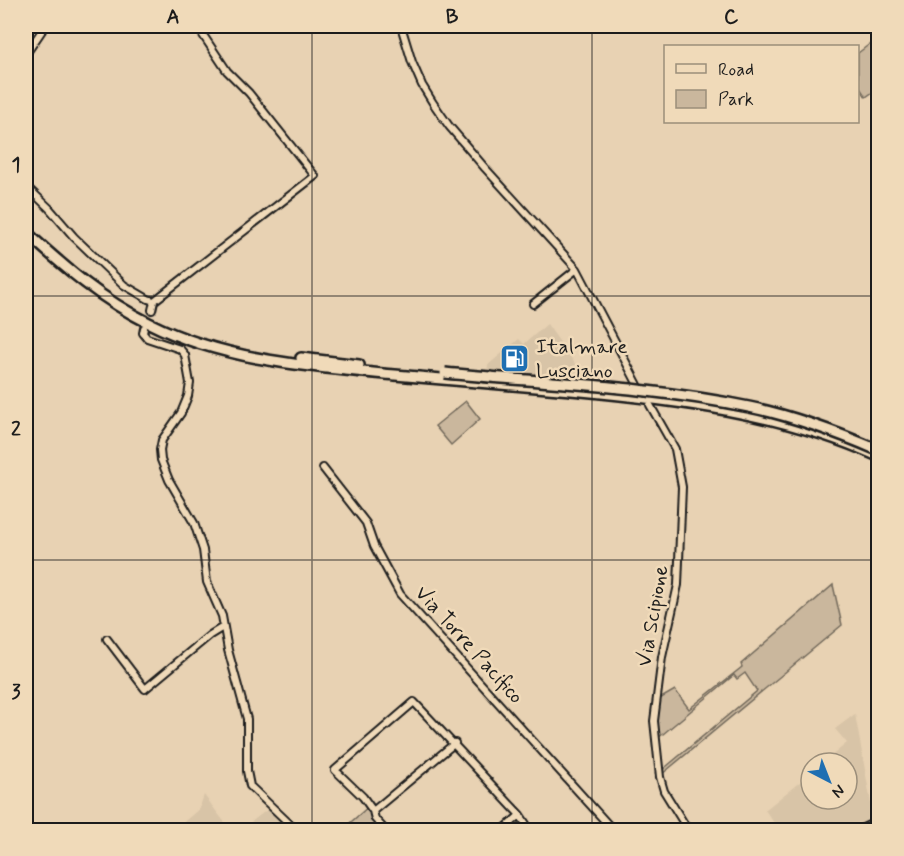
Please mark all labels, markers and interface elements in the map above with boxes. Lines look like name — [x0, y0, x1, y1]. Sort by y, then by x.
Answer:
text: A — [166, 4, 180, 31]
text: B — [446, 4, 459, 31]
text: C — [724, 4, 739, 31]
legend — [664, 45, 859, 123]
text: Road — [718, 58, 754, 82]
text: Park — [718, 88, 754, 112]
text: 1 — [12, 152, 20, 179]
place label: Italmare Lusciano — [536, 333, 628, 385]
fuel station icon: Italmare Lusciano — [499, 343, 531, 375]
text: 2 — [11, 416, 21, 443]
street label: Via Scipione — [630, 563, 676, 669]
street label: Via Torre Pacifico — [408, 580, 530, 710]
text: 3 — [11, 679, 21, 706]
north arrow — [799, 751, 859, 811]
text: N — [827, 780, 849, 802]

